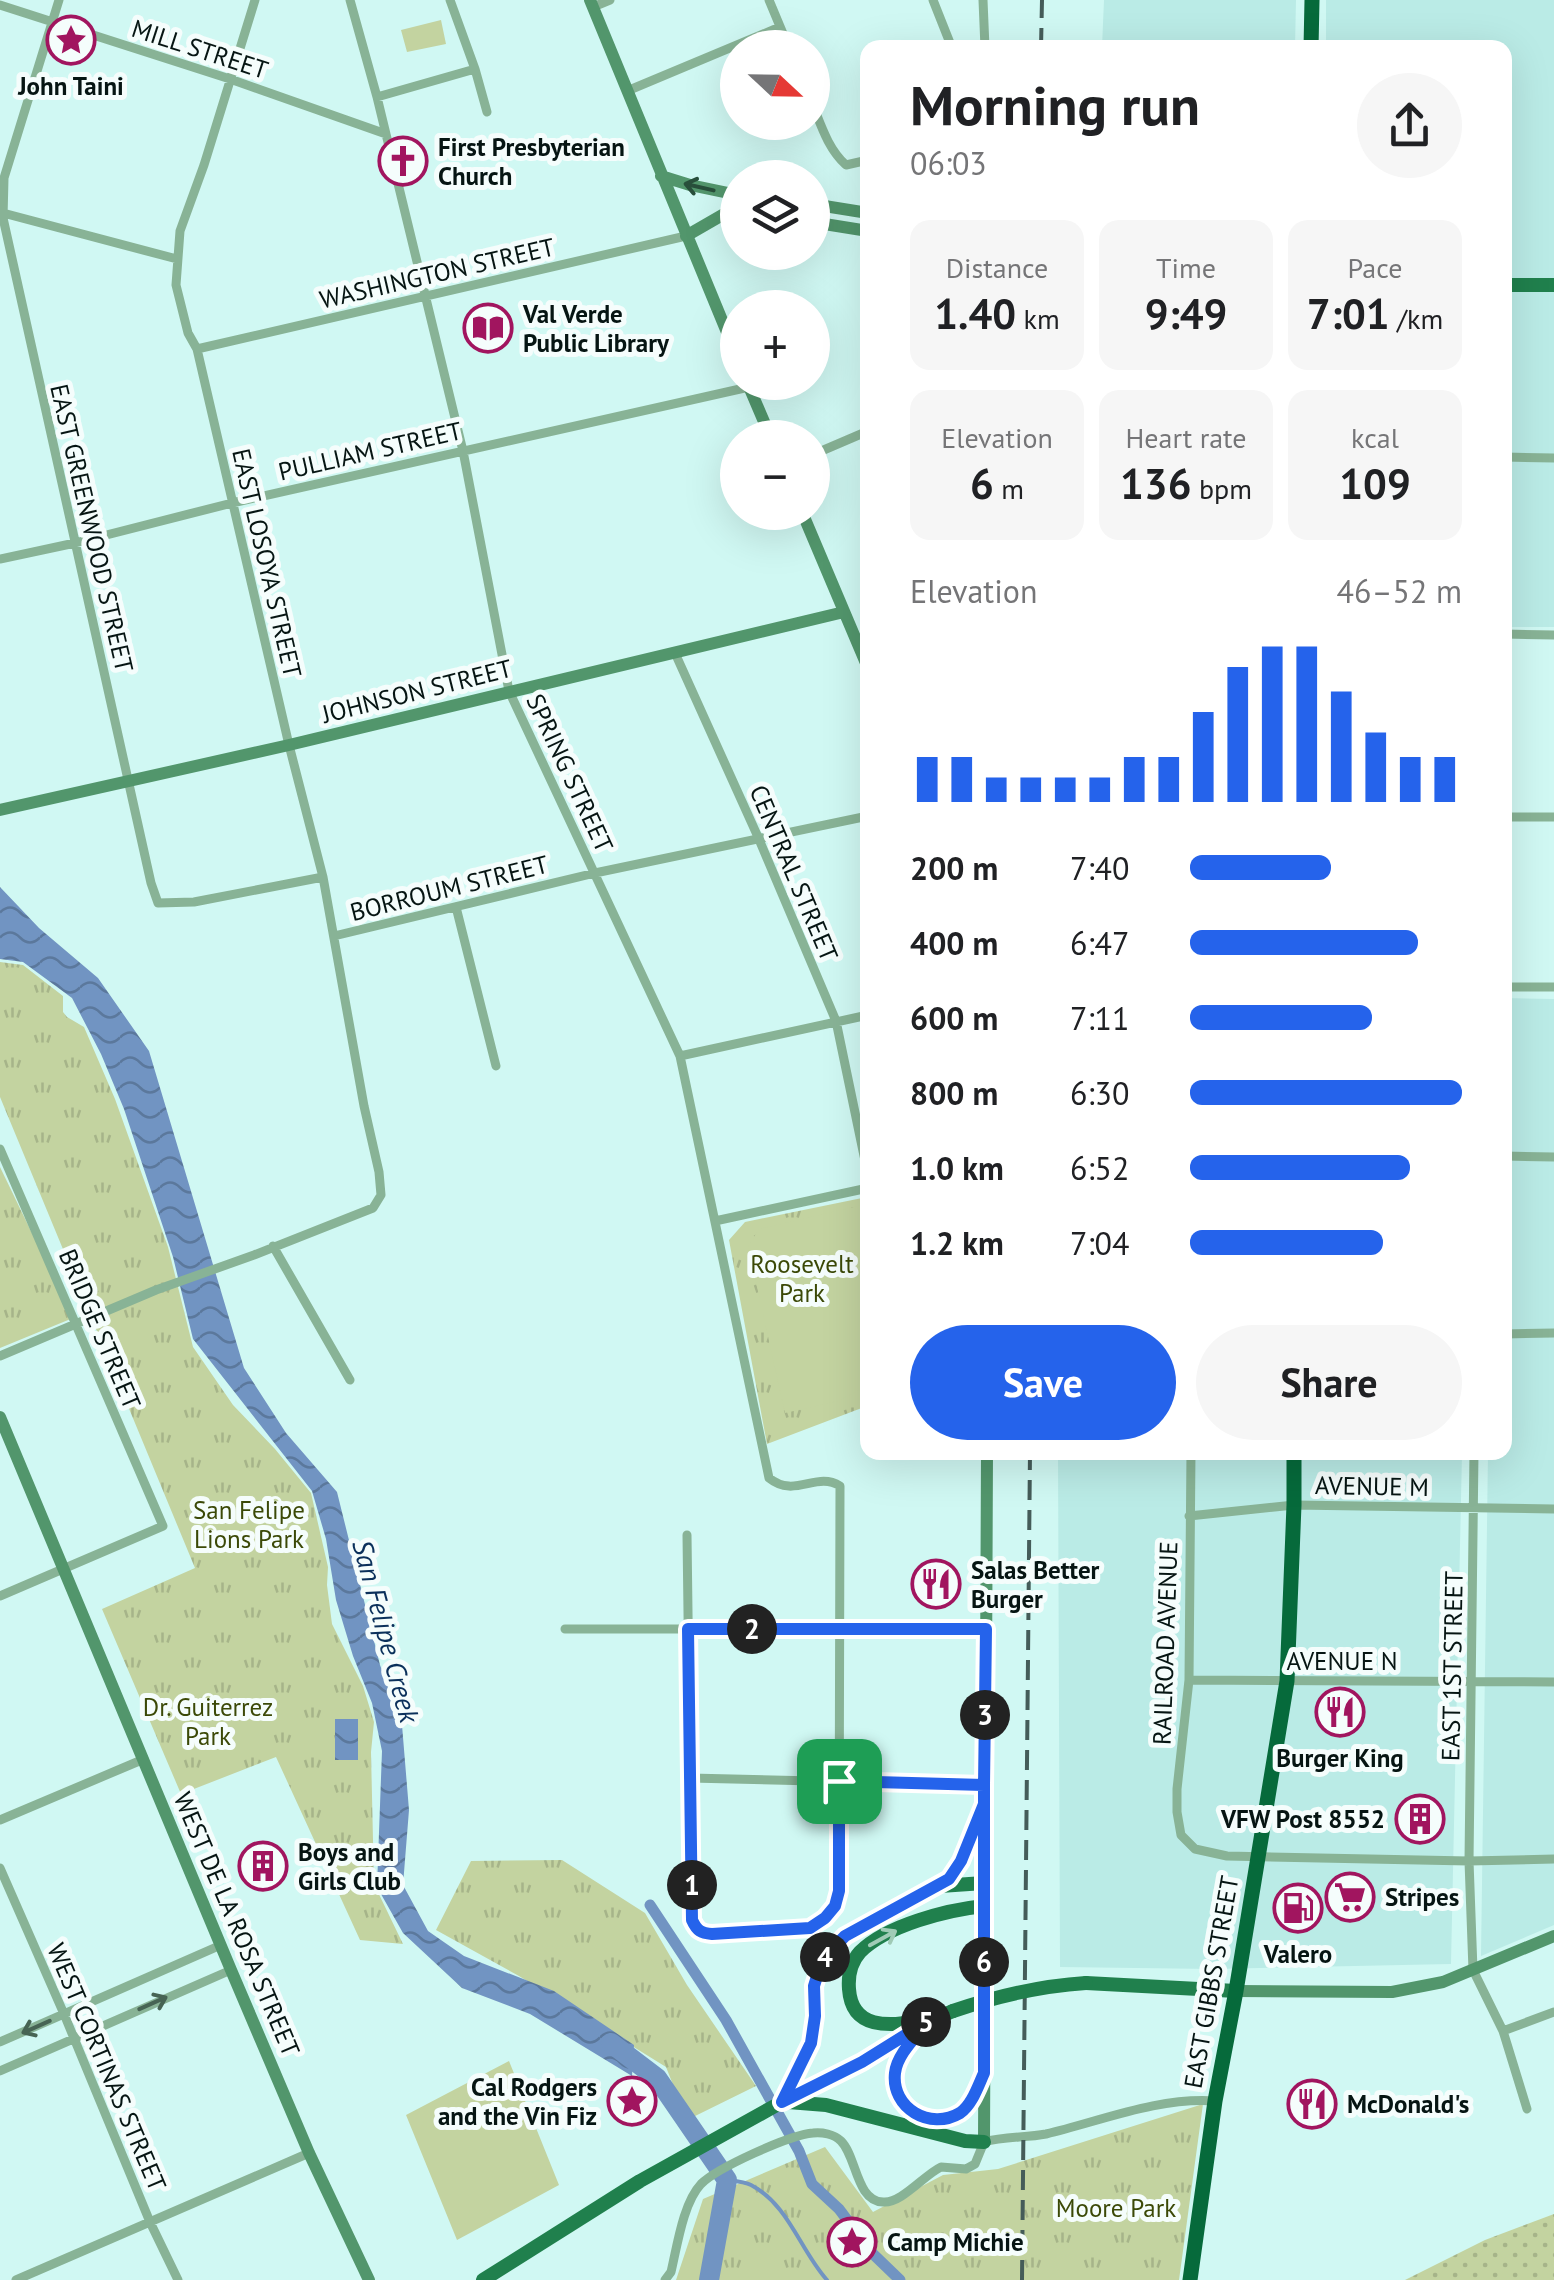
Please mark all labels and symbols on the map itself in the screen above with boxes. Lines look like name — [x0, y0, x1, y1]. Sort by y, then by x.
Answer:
street label: MILL STREET — [128, 12, 272, 86]
place icon: John Taini — [45, 14, 97, 66]
north arrow — [720, 30, 830, 140]
place label: John Taini — [17, 70, 124, 102]
place label: First Presbyterian Church — [438, 131, 625, 192]
church icon: First Presbyterian Church — [377, 135, 429, 187]
one-way arrow — [684, 177, 716, 195]
street label: WASHINGTON STREET — [316, 230, 558, 316]
place label: Val Verde Public Library — [522, 298, 670, 359]
library icon: Val Verde Public Library — [462, 302, 514, 354]
street label: EAST GREENWOOD STREET — [43, 381, 141, 675]
street label: PULLIAM STREET — [275, 414, 465, 488]
street label: EAST LOSOYA STREET — [225, 445, 309, 681]
street label: JOHNSON STREET — [318, 652, 515, 730]
street label: SPRING STREET — [519, 689, 621, 857]
street label: CENTRAL STREET — [742, 780, 846, 966]
street label: BORROUM STREET — [347, 848, 551, 928]
street label: BRIDGE STREET — [52, 1244, 148, 1414]
park label: Roosevelt Park — [750, 1248, 854, 1309]
street label: AVENUE M — [1315, 1469, 1429, 1503]
park label: San Felipe Lions Park — [193, 1494, 305, 1555]
water label: San Felipe Creek — [344, 1535, 429, 1728]
street label: RAILROAD AVENUE — [1145, 1541, 1185, 1745]
place label: Salas Better Burger — [971, 1554, 1100, 1615]
restaurant icon: Salas Better Burger — [910, 1558, 962, 1610]
street label: EAST 1ST STREET — [1434, 1571, 1470, 1761]
pin: 2 — [727, 1604, 777, 1654]
street label: AVENUE N — [1286, 1645, 1398, 1677]
restaurant icon: Burger King — [1314, 1686, 1366, 1738]
pin: 3 — [960, 1690, 1010, 1740]
park label: Dr. Guiterrez Park — [143, 1691, 273, 1752]
pin — [797, 1739, 882, 1824]
place label: Burger King — [1276, 1742, 1404, 1774]
street label: WEST DE LA ROSA STREET — [167, 1787, 307, 2061]
building icon: VFW Post 8552 — [1394, 1793, 1446, 1845]
place label: VFW Post 8552 — [1220, 1803, 1385, 1835]
place label: Boys and Girls Club — [298, 1836, 401, 1897]
building icon: Boys and Girls Club — [237, 1840, 289, 1892]
pin: 1 — [667, 1860, 717, 1910]
supermarket icon: Stripes — [1324, 1871, 1376, 1923]
street label: EAST GIBBS STREET — [1177, 1873, 1245, 2091]
place label: Stripes — [1385, 1881, 1459, 1913]
fuel station icon: Valero — [1272, 1882, 1324, 1934]
one-way arrow — [868, 1928, 897, 1948]
pin: 4 — [800, 1932, 850, 1982]
pin: 6 — [959, 1937, 1009, 1987]
street label: WEST CORTINAS STREET — [40, 1938, 174, 2196]
place label: Valero — [1263, 1938, 1332, 1970]
one-way arrow — [137, 1993, 168, 2011]
pin: 5 — [901, 1997, 951, 2047]
one-way arrow — [21, 2019, 51, 2037]
place label: Cal Rodgers and the Vin Fiz — [438, 2071, 597, 2132]
place icon: Cal Rodgers and the Vin Fiz — [606, 2075, 658, 2127]
restaurant icon: McDonald's — [1286, 2078, 1338, 2130]
place label: McDonald's — [1347, 2088, 1469, 2120]
park label: Moore Park — [1056, 2192, 1176, 2224]
place icon: Camp Michie — [826, 2216, 878, 2268]
place label: Camp Michie — [887, 2226, 1024, 2258]

